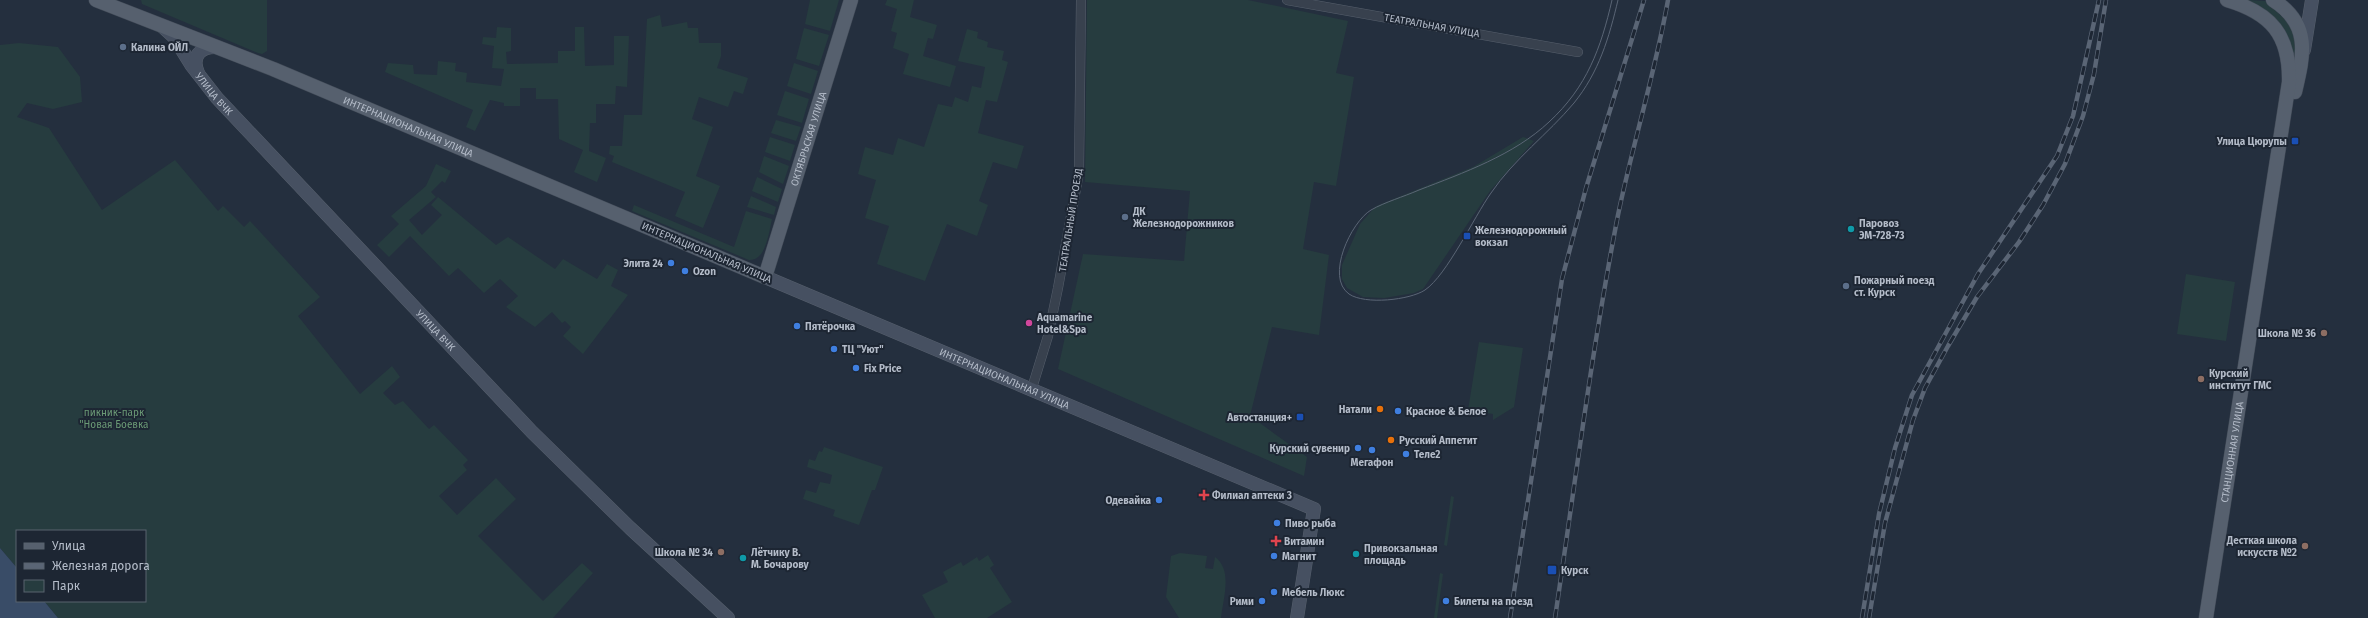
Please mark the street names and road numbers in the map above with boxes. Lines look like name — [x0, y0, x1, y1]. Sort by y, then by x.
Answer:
street label: ТЕАТРАЛЬНАЯ УЛИЦА — [1383, 12, 1481, 40]
street label: УЛИЦА ВЧК — [192, 71, 235, 118]
street label: ОКТЯБРЬСКАЯ УЛИЦА — [789, 90, 829, 188]
street label: ИНТЕРНАЦИОНАЛЬНАЯ УЛИЦА — [341, 94, 475, 160]
street label: ТЕАТРАЛЬНЫЙ ПРОЕЗД — [1056, 167, 1085, 273]
street label: ИНТЕРНАЦИОНАЛЬНАЯ УЛИЦА — [640, 220, 774, 286]
street label: УЛИЦА ВЧК — [413, 308, 457, 354]
street label: ИНТЕРНАЦИОНАЛЬНАЯ УЛИЦА — [937, 346, 1071, 412]
street label: СТАНЦИОННАЯ УЛИЦА — [2219, 400, 2246, 504]

